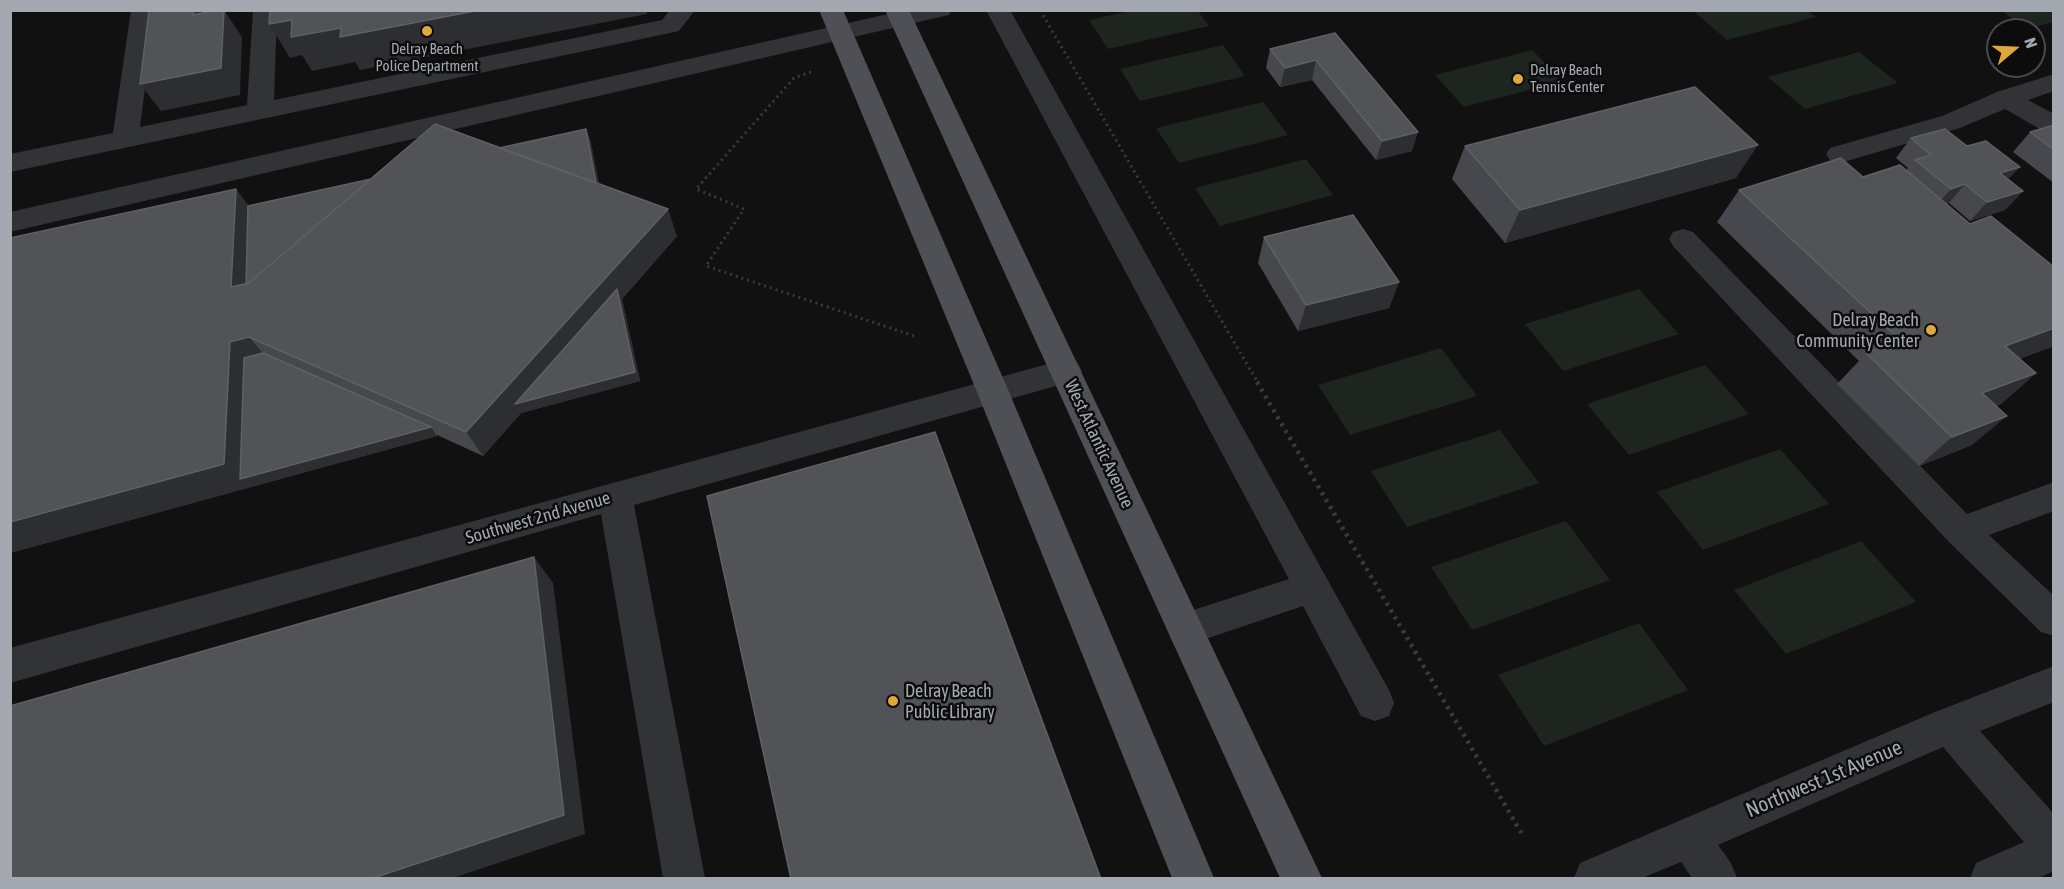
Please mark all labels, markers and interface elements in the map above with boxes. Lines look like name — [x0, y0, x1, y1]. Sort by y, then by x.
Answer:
north arrow — [1986, 18, 2046, 78]
marker: Delray Beach Police Department — [420, 24, 434, 38]
text: N — [2021, 35, 2041, 50]
place label: Delray Beach Police Department — [375, 40, 479, 75]
place label: Delray Beach Tennis Center — [1530, 61, 1604, 96]
marker: Delray Beach Tennis Center — [1511, 72, 1525, 86]
place label: Delray Beach Community Center — [1796, 309, 1919, 352]
marker: Delray Beach Community Center — [1924, 323, 1938, 337]
street label: West Atlantic Avenue — [1060, 377, 1138, 511]
street label: Southwest 2nd Avenue — [463, 487, 613, 549]
place label: Delray Beach Public Library — [905, 680, 995, 722]
marker: Delray Beach Public Library — [886, 694, 900, 708]
street label: Northwest 1st Avenue — [1742, 735, 1906, 823]

